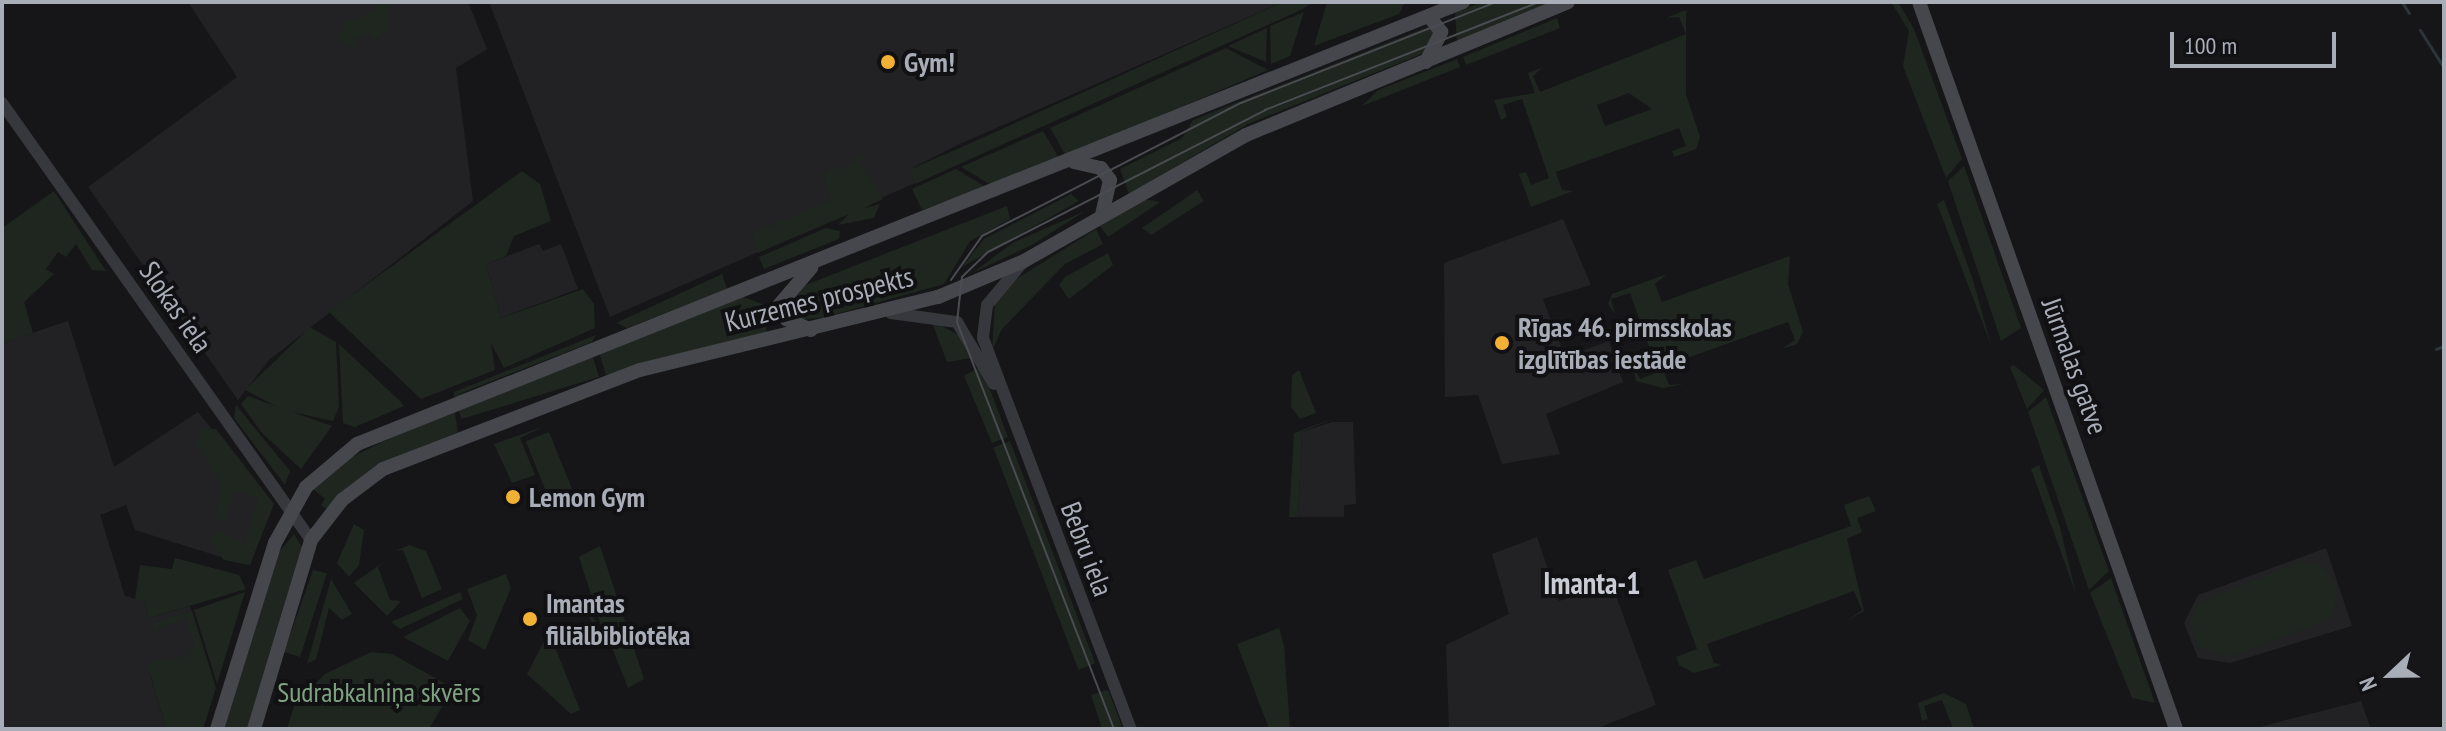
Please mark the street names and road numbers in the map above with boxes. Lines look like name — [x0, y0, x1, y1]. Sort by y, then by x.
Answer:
street label: Slokas iela — [133, 255, 219, 359]
street label: Kurzemes prospekts — [721, 259, 917, 339]
street label: Jūrmalas gatve — [2035, 293, 2115, 439]
street label: Bebru iela — [1054, 497, 1120, 601]

